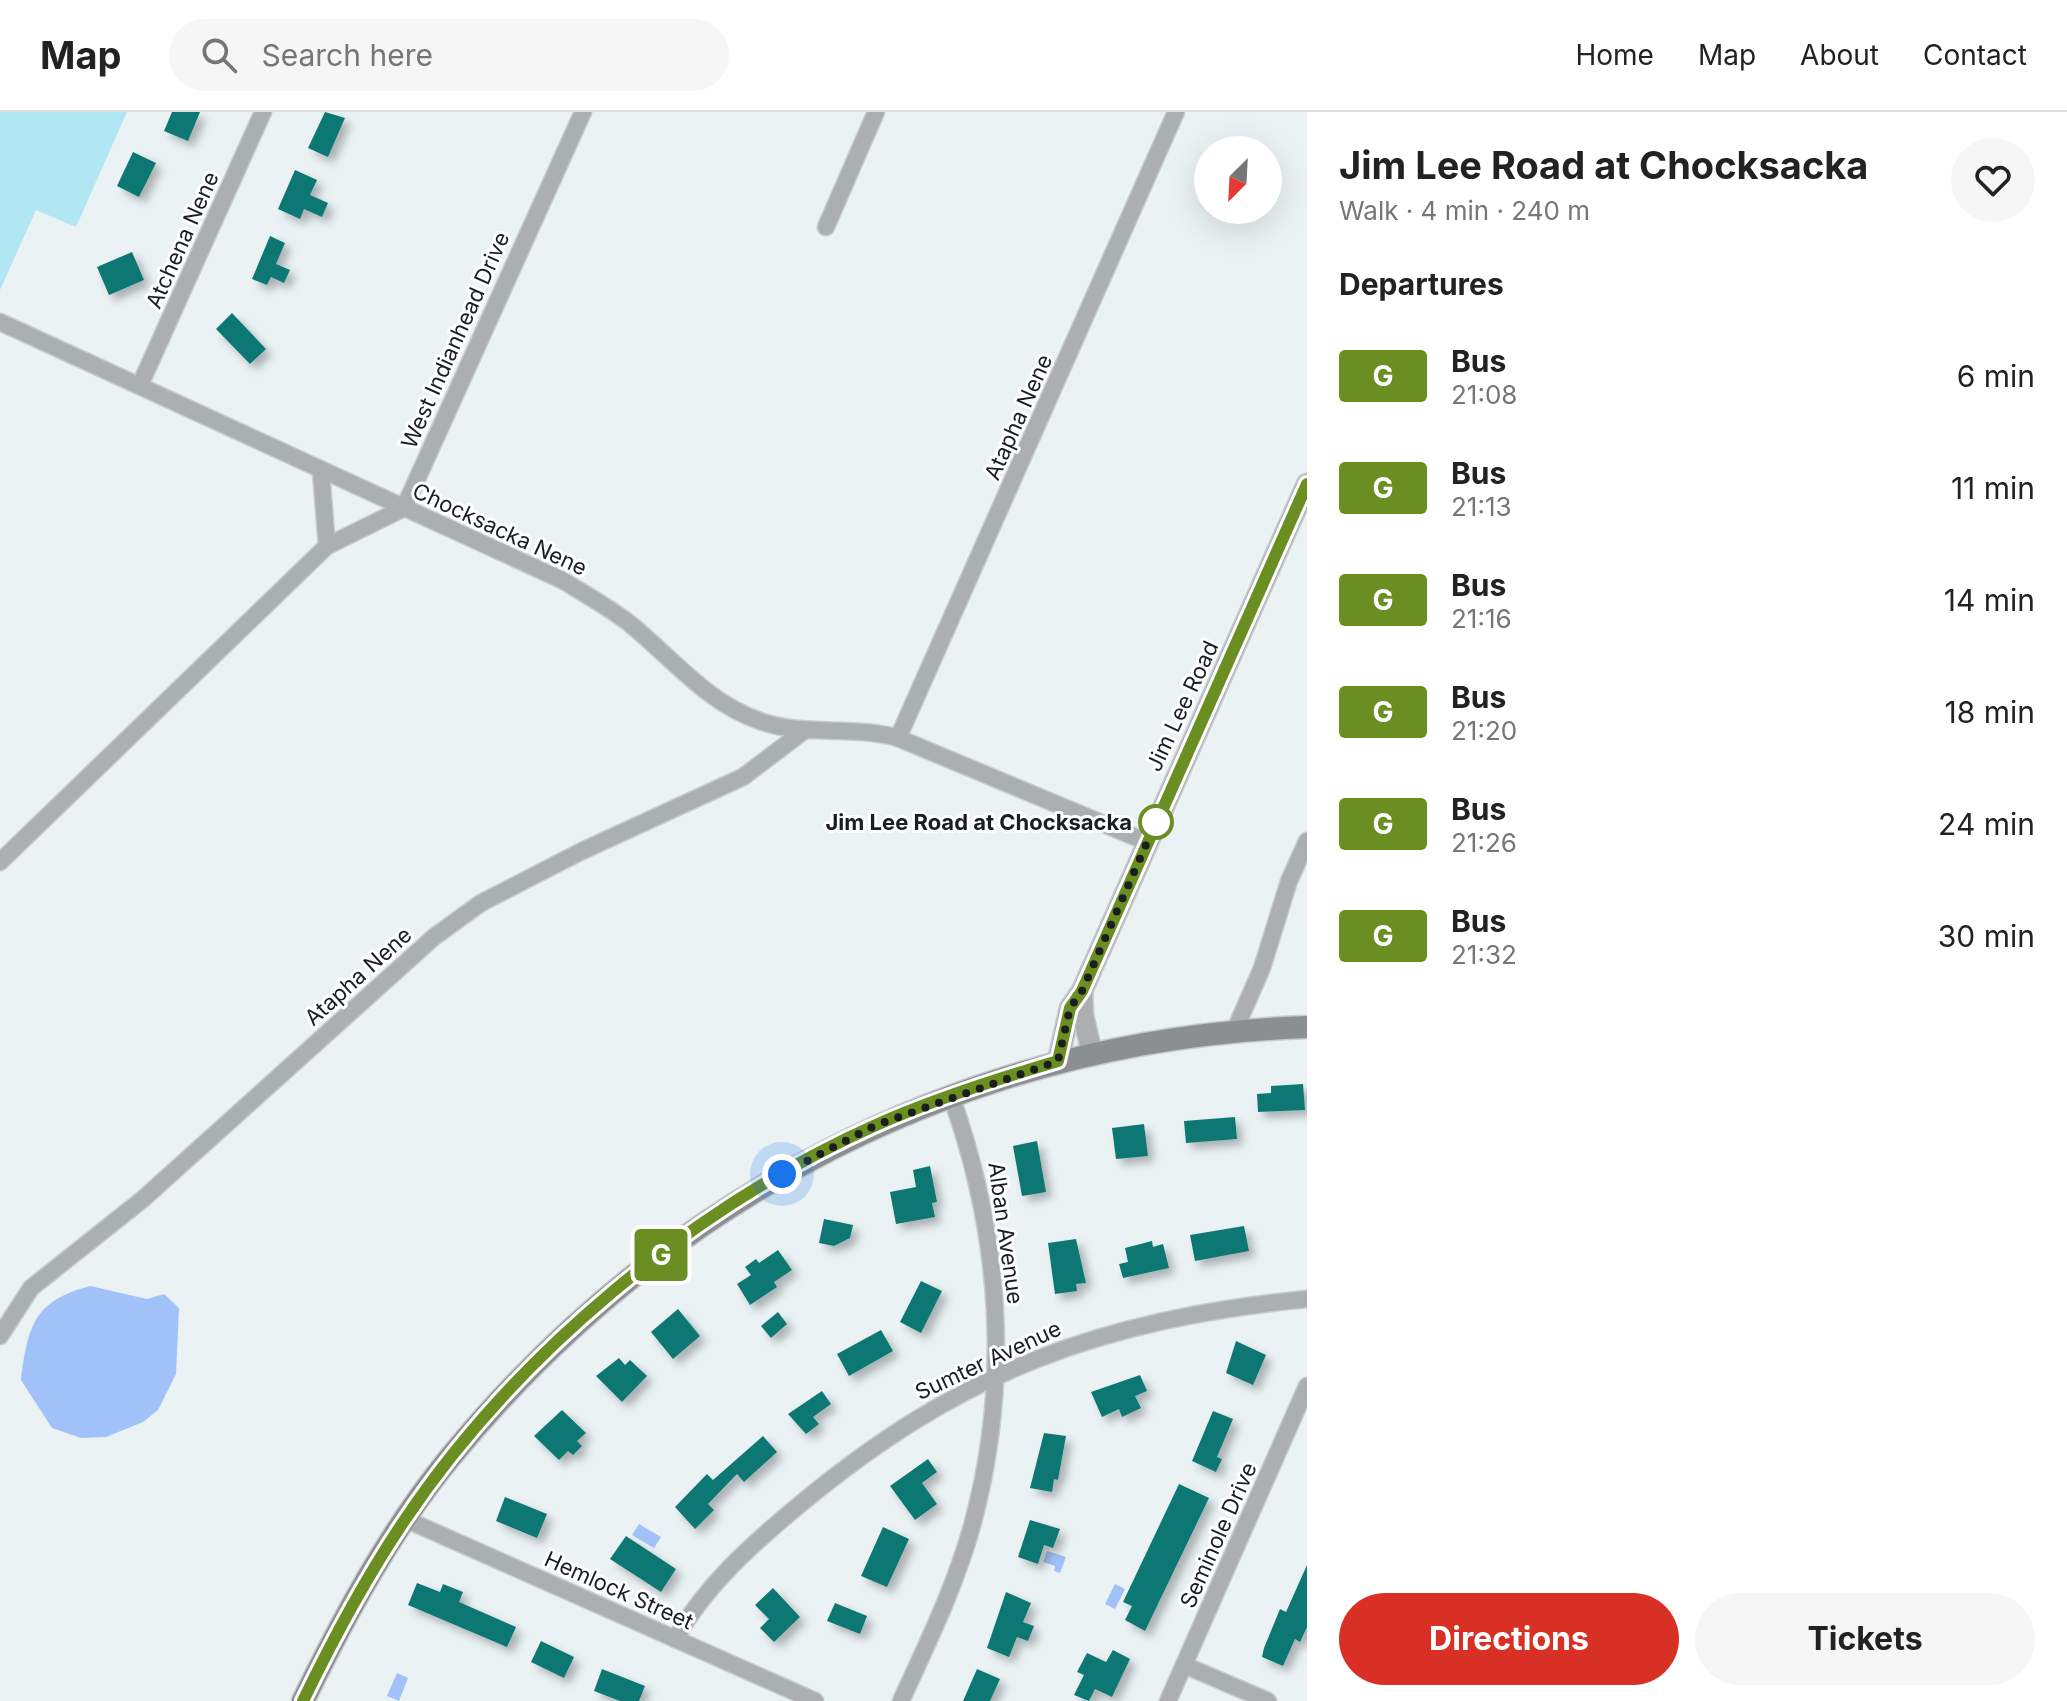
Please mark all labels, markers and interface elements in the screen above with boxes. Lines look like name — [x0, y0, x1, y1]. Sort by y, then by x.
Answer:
search box — [169, 19, 729, 91]
text: Map — [40, 32, 121, 78]
icon: search — [197, 33, 241, 77]
text: Search here — [261, 37, 433, 73]
text: Home — [1575, 38, 1654, 72]
text: Map — [1698, 38, 1756, 72]
text: About — [1800, 38, 1879, 72]
text: Contact — [1923, 38, 2027, 72]
north arrow — [1194, 136, 1282, 224]
map controls — [1194, 136, 1282, 224]
button: heart — [1951, 138, 2035, 222]
text: Jim Lee Road at Chocksacka — [1339, 142, 1868, 188]
street label: Atchena Nene — [140, 168, 224, 312]
text: Walk · 4 min · 240 m — [1339, 195, 1590, 226]
street label: West Indianhead Drive — [396, 228, 514, 452]
text: Departures — [1339, 266, 1504, 302]
text: Bus — [1451, 343, 1506, 379]
street label: Atapha Nene — [979, 350, 1057, 484]
text: 6 min — [1957, 358, 2035, 394]
text: G — [1372, 359, 1394, 393]
text: 21:08 — [1451, 379, 1517, 410]
text: Bus — [1451, 455, 1506, 491]
text: 11 min — [1951, 470, 2035, 506]
text: G — [1372, 471, 1394, 505]
street label: Chocksacka Nene — [409, 477, 591, 581]
text: 21:13 — [1451, 491, 1512, 522]
text: Bus — [1451, 567, 1506, 603]
text: 14 min — [1944, 582, 2035, 618]
text: G — [1372, 583, 1394, 617]
text: 21:16 — [1451, 603, 1512, 634]
street label: Jim Lee Road — [1140, 637, 1224, 775]
text: Bus — [1451, 679, 1506, 715]
text: 18 min — [1945, 694, 2035, 730]
text: G — [1372, 695, 1394, 729]
text: 21:20 — [1451, 715, 1517, 746]
text: Bus — [1451, 791, 1506, 827]
marker: Jim Lee Road at Chocksacka — [1139, 805, 1173, 839]
text: 24 min — [1938, 806, 2035, 842]
text: G — [1372, 807, 1394, 841]
place label: Jim Lee Road at Chocksacka — [826, 809, 1132, 835]
text: 21:26 — [1451, 827, 1517, 858]
text: Bus — [1451, 903, 1506, 939]
text: 30 min — [1938, 918, 2035, 954]
text: G — [1372, 919, 1394, 953]
street label: Atapha Nene — [299, 921, 417, 1031]
text: 21:32 — [1451, 939, 1517, 970]
your location — [762, 1154, 802, 1194]
street label: Alban Avenue — [983, 1160, 1029, 1306]
line badge: G — [635, 1229, 687, 1281]
text: G — [650, 1238, 672, 1272]
street label: Sumter Avenue — [911, 1315, 1065, 1405]
street label: Seminole Drive — [1174, 1458, 1262, 1612]
street label: Hemlock Street — [541, 1546, 697, 1634]
button: Directions — [1339, 1593, 1679, 1685]
button: Tickets — [1695, 1593, 2035, 1685]

